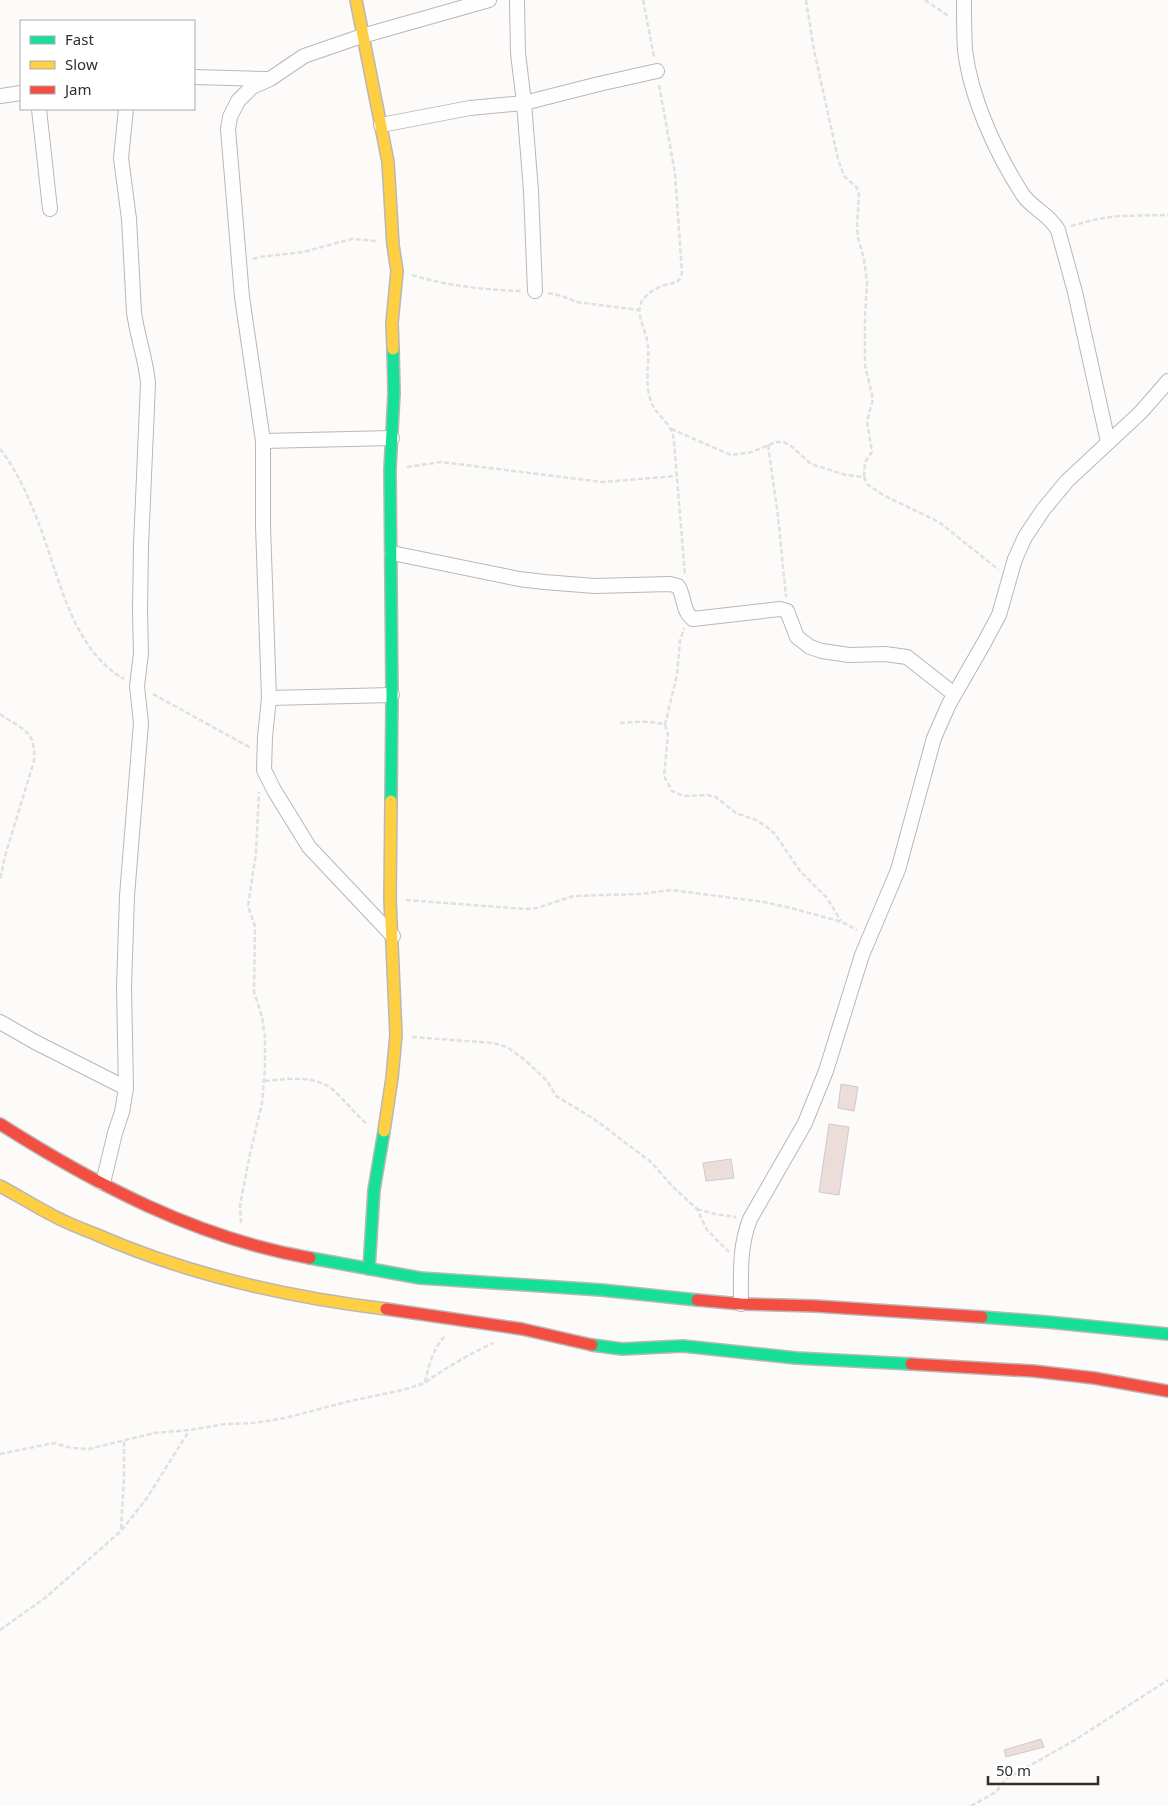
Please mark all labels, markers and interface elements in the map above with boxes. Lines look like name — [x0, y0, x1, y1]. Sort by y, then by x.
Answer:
legend — [20, 20, 195, 110]
text: Fast — [65, 29, 94, 49]
text: Slow — [65, 54, 98, 74]
text: Jam — [63, 79, 92, 99]
scale bar — [988, 1754, 1098, 1786]
text: 50 m — [996, 1760, 1031, 1780]

